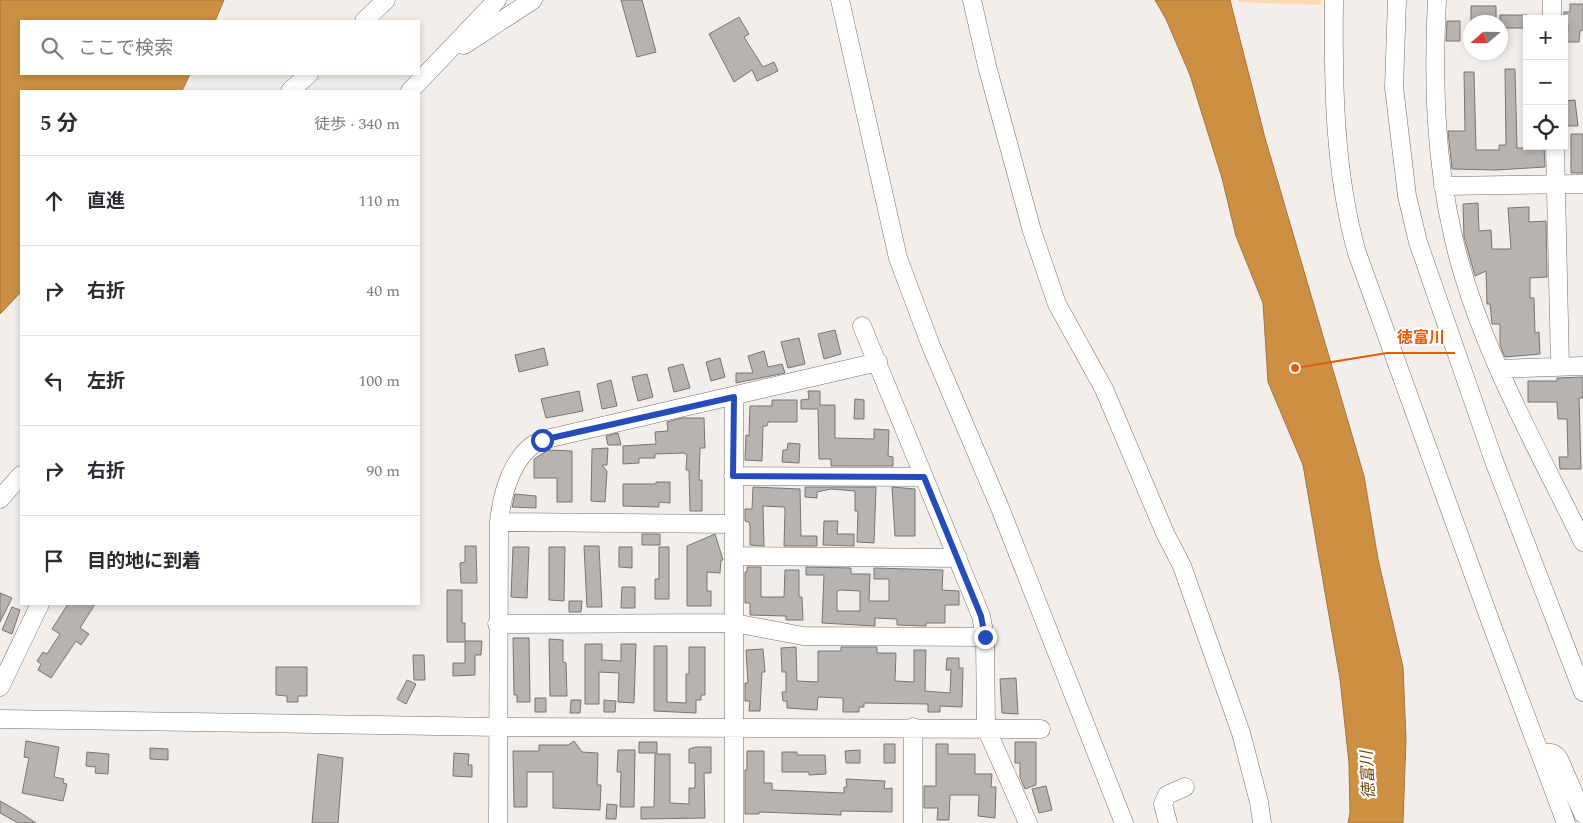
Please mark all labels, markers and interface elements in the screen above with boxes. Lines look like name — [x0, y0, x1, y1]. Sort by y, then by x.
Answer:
north arrow — [1463, 15, 1508, 60]
map controls — [1523, 15, 1568, 150]
button: + — [1523, 15, 1568, 60]
search box — [20, 20, 420, 75]
icon: search — [38, 34, 66, 62]
text: ここで検索 — [78, 34, 173, 63]
button: − — [1523, 60, 1568, 105]
button: locate — [1523, 105, 1568, 150]
text: 5 分 — [40, 108, 78, 140]
text: 徒歩 · 340 m — [314, 112, 400, 136]
icon: ahead — [40, 187, 68, 215]
text: 直進 — [87, 187, 125, 216]
text: 110 m — [358, 189, 400, 213]
icon: right — [40, 277, 68, 305]
text: 右折 — [87, 277, 125, 306]
text: 40 m — [366, 279, 400, 303]
callout: 徳富川 — [1387, 322, 1455, 353]
text: 徳富川 — [1397, 326, 1445, 350]
icon: left — [40, 367, 68, 395]
text: 左折 — [87, 367, 125, 396]
text: 100 m — [358, 369, 400, 393]
route start — [531, 429, 554, 452]
icon: right — [40, 457, 68, 485]
text: 右折 — [87, 457, 125, 486]
text: 90 m — [366, 459, 400, 483]
icon: arrive — [40, 547, 68, 575]
text: 目的地に到着 — [87, 547, 201, 576]
route end — [974, 626, 997, 649]
water label: 徳富川 — [1355, 748, 1381, 800]

